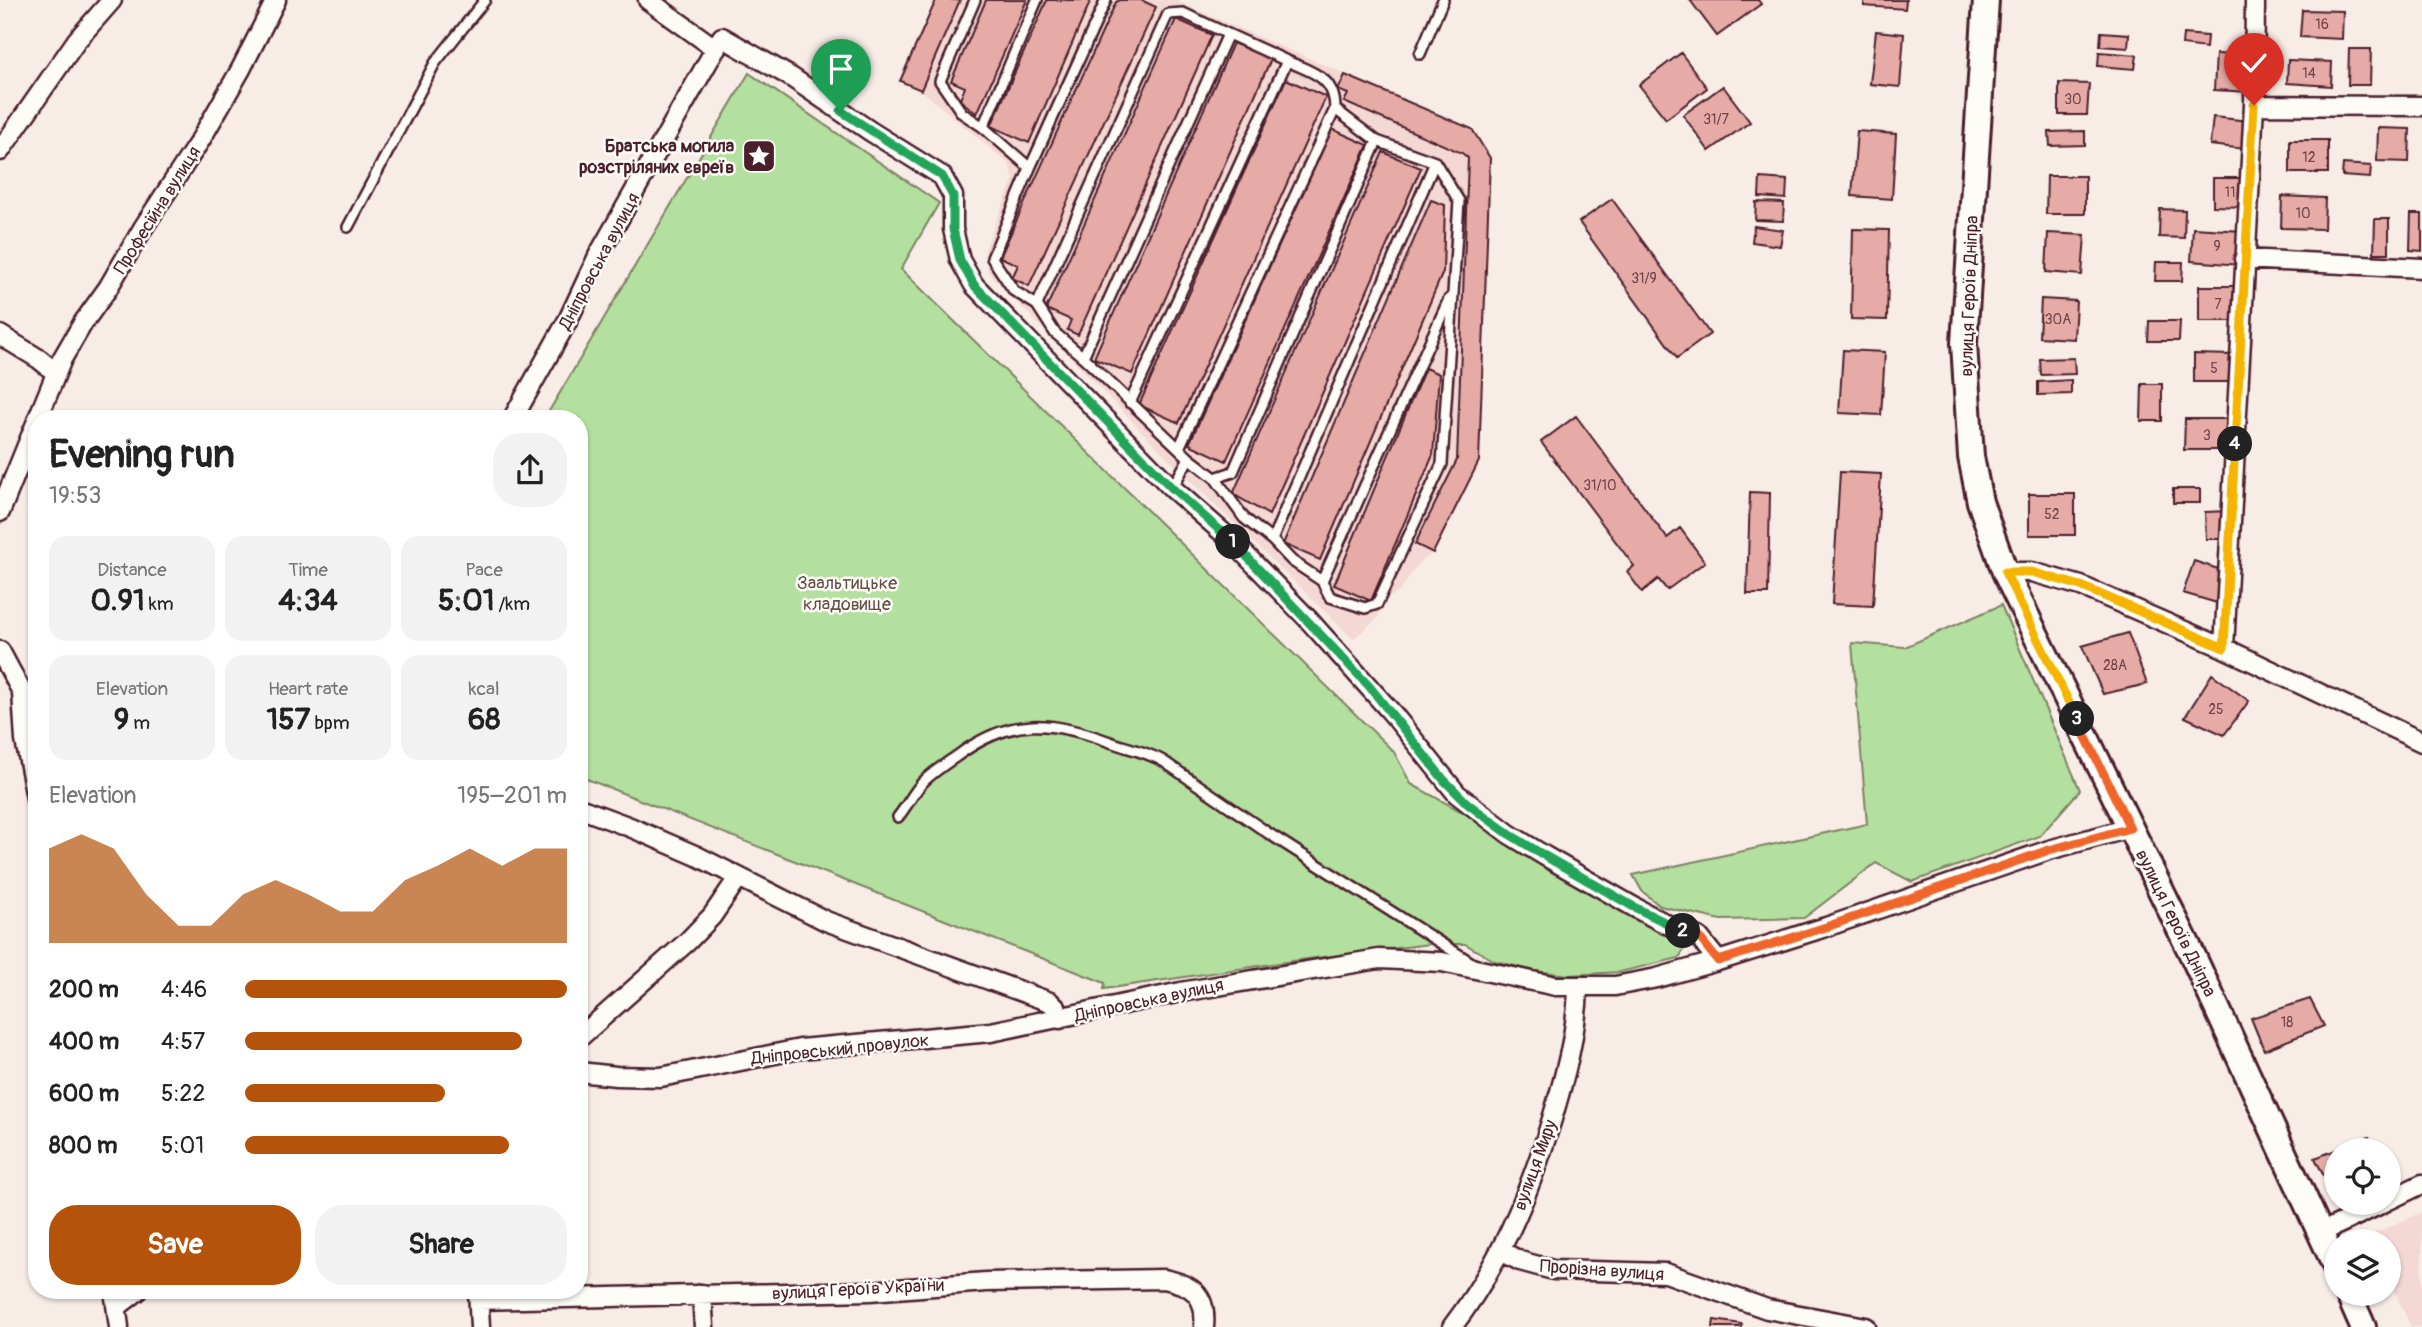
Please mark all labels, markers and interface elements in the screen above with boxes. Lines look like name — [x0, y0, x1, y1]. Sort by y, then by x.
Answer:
house number: 16 — [2315, 16, 2329, 33]
pin — [2224, 33, 2284, 105]
pin — [811, 39, 871, 111]
icon: check — [2235, 44, 2273, 82]
icon: arrive — [822, 50, 860, 88]
house number: 14 — [2302, 65, 2316, 82]
house number: 30 — [2064, 91, 2082, 108]
house number: 31/7 — [1703, 111, 1729, 128]
place label: Братська могила розстріляних євреїв — [579, 135, 735, 179]
place icon: Братська могила розстріляних євреїв — [740, 137, 778, 175]
street label: Професійна вулиця — [109, 142, 206, 279]
house number: 12 — [2302, 149, 2316, 166]
house number: 11 — [2225, 184, 2235, 201]
street label: Дніпровська вулиця — [553, 189, 645, 335]
house number: 10 — [2295, 205, 2311, 222]
street label: вулиця Героїв Дніпра — [1955, 215, 1984, 377]
house number: 9 — [2213, 238, 2221, 255]
house number: 31/9 — [1631, 270, 1657, 287]
house number: 7 — [2214, 296, 2222, 313]
house number: 30А — [2045, 311, 2071, 328]
house number: 5 — [2210, 360, 2218, 377]
pin: 4 — [2218, 426, 2252, 462]
house number: 3 — [2203, 427, 2211, 444]
text: Evening run — [49, 431, 235, 479]
text: 4 — [2229, 431, 2240, 455]
button: share — [493, 433, 567, 507]
house number: 31/10 — [1583, 477, 1617, 494]
text: 19:53 — [49, 481, 101, 510]
house number: 52 — [2044, 506, 2060, 523]
pin: 1 — [1216, 524, 1250, 560]
text: 1 — [1229, 529, 1236, 553]
text: Distance — [97, 558, 167, 582]
text: Time — [288, 558, 328, 582]
text: Pace — [465, 558, 503, 582]
park label: Заальтицьке кладовище — [797, 572, 897, 616]
text: 0.91 — [90, 582, 145, 619]
text: 4:34 — [278, 582, 338, 619]
text: 5:01 — [438, 582, 494, 619]
text: km — [145, 592, 174, 616]
text: /km — [494, 592, 530, 616]
house number: 28А — [2103, 657, 2127, 674]
text: Elevation — [96, 677, 168, 701]
text: Heart rate — [268, 677, 348, 701]
text: kcal — [469, 677, 499, 701]
text: 9 — [114, 701, 129, 738]
text: 157 — [266, 701, 310, 738]
text: 68 — [468, 701, 500, 738]
house number: 25 — [2208, 701, 2224, 718]
pin: 3 — [2060, 702, 2094, 736]
text: 3 — [2071, 706, 2082, 730]
text: m — [129, 711, 150, 735]
text: bpm — [310, 711, 350, 735]
text: Elevation — [49, 781, 137, 810]
text: 195–201 m — [457, 781, 567, 810]
street label: вулиця Героїв Дніпра — [2130, 846, 2221, 1001]
pin: 2 — [1666, 914, 1700, 948]
text: 2 — [1677, 918, 1688, 942]
street label: Дніпровська вулиця — [1071, 973, 1226, 1028]
text: 200 m — [49, 975, 119, 1004]
text: 4:46 — [161, 975, 207, 1004]
house number: 18 — [2281, 1014, 2293, 1031]
text: 400 m — [49, 1027, 119, 1056]
text: 4:57 — [161, 1027, 205, 1056]
street label: Дніпровський провулок — [749, 1029, 930, 1070]
text: 600 m — [49, 1079, 119, 1108]
text: 5:22 — [161, 1079, 205, 1108]
street label: вулиця Миру — [1508, 1116, 1563, 1214]
text: 800 m — [49, 1131, 117, 1160]
text: 5:01 — [161, 1131, 204, 1160]
map controls — [2324, 1138, 2401, 1306]
button: locate — [2324, 1138, 2401, 1215]
button: Save — [49, 1205, 301, 1285]
button: Share — [315, 1205, 567, 1285]
button: layers — [2324, 1229, 2401, 1306]
street label: Прорізна вулиця — [1539, 1255, 1665, 1286]
street label: вулиця Героїв України — [771, 1274, 945, 1305]

